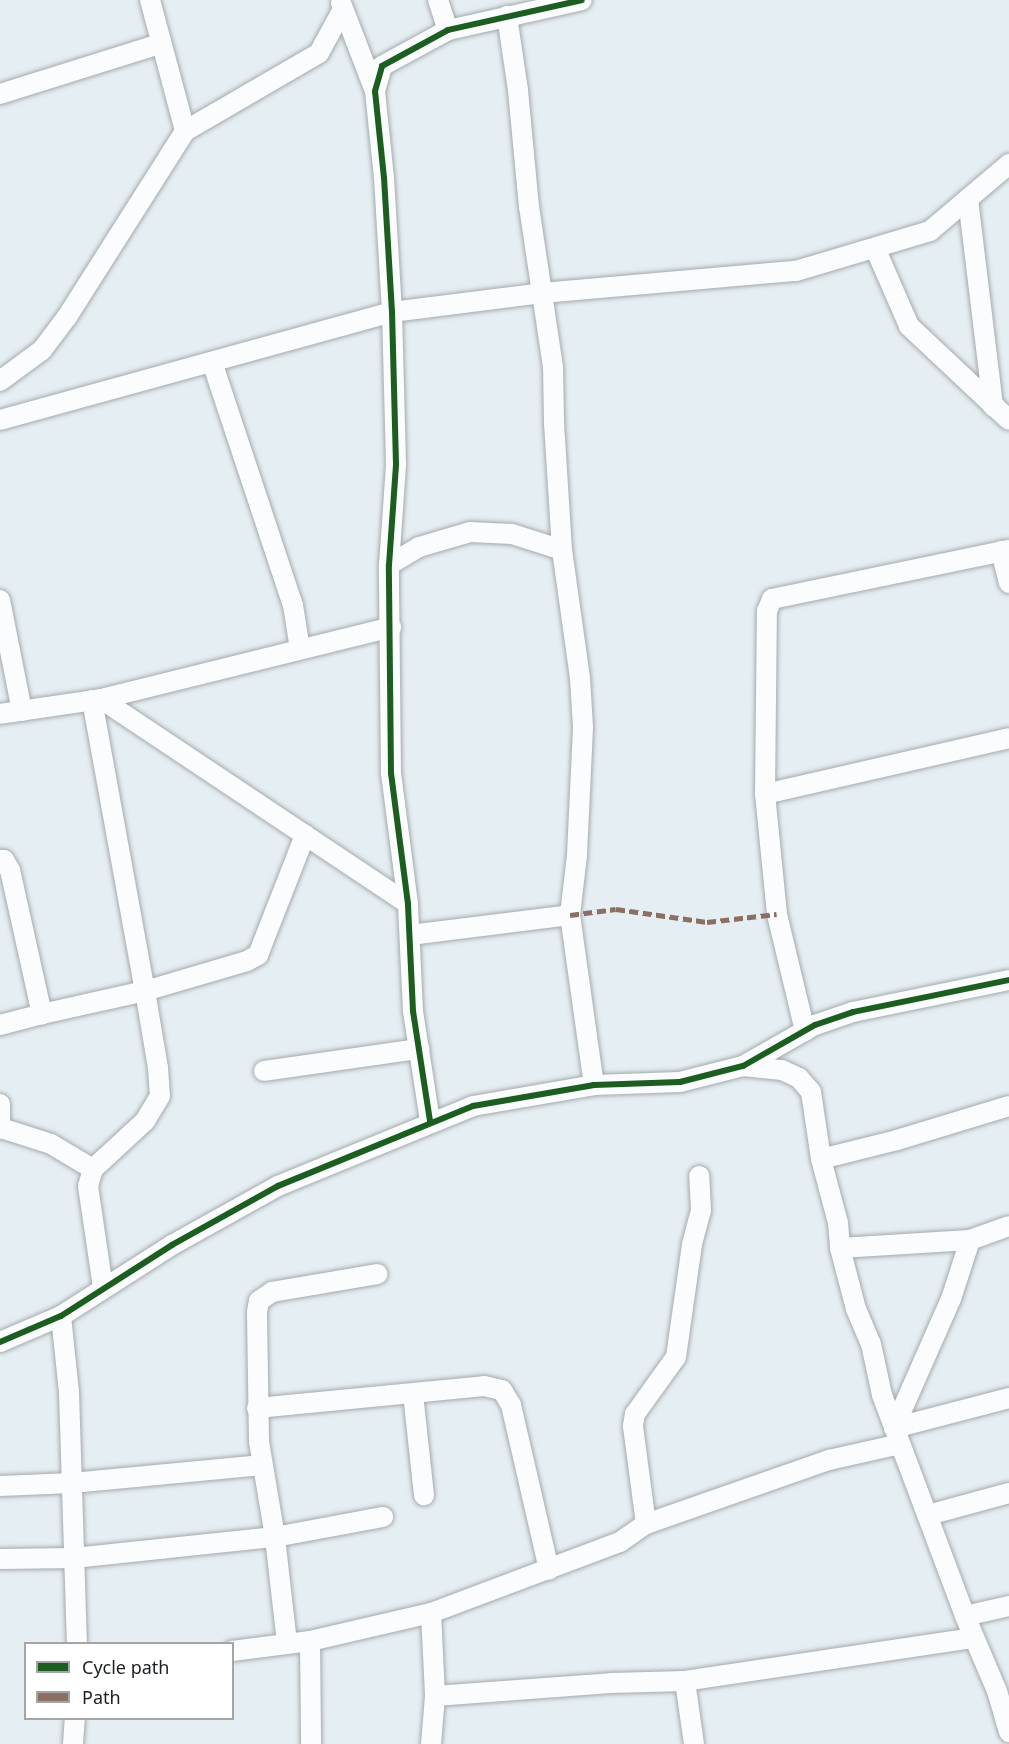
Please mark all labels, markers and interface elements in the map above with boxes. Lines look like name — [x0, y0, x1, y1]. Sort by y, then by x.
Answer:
legend — [24, 1642, 234, 1720]
text: Cycle path — [82, 1655, 169, 1679]
text: Path — [82, 1685, 121, 1709]

